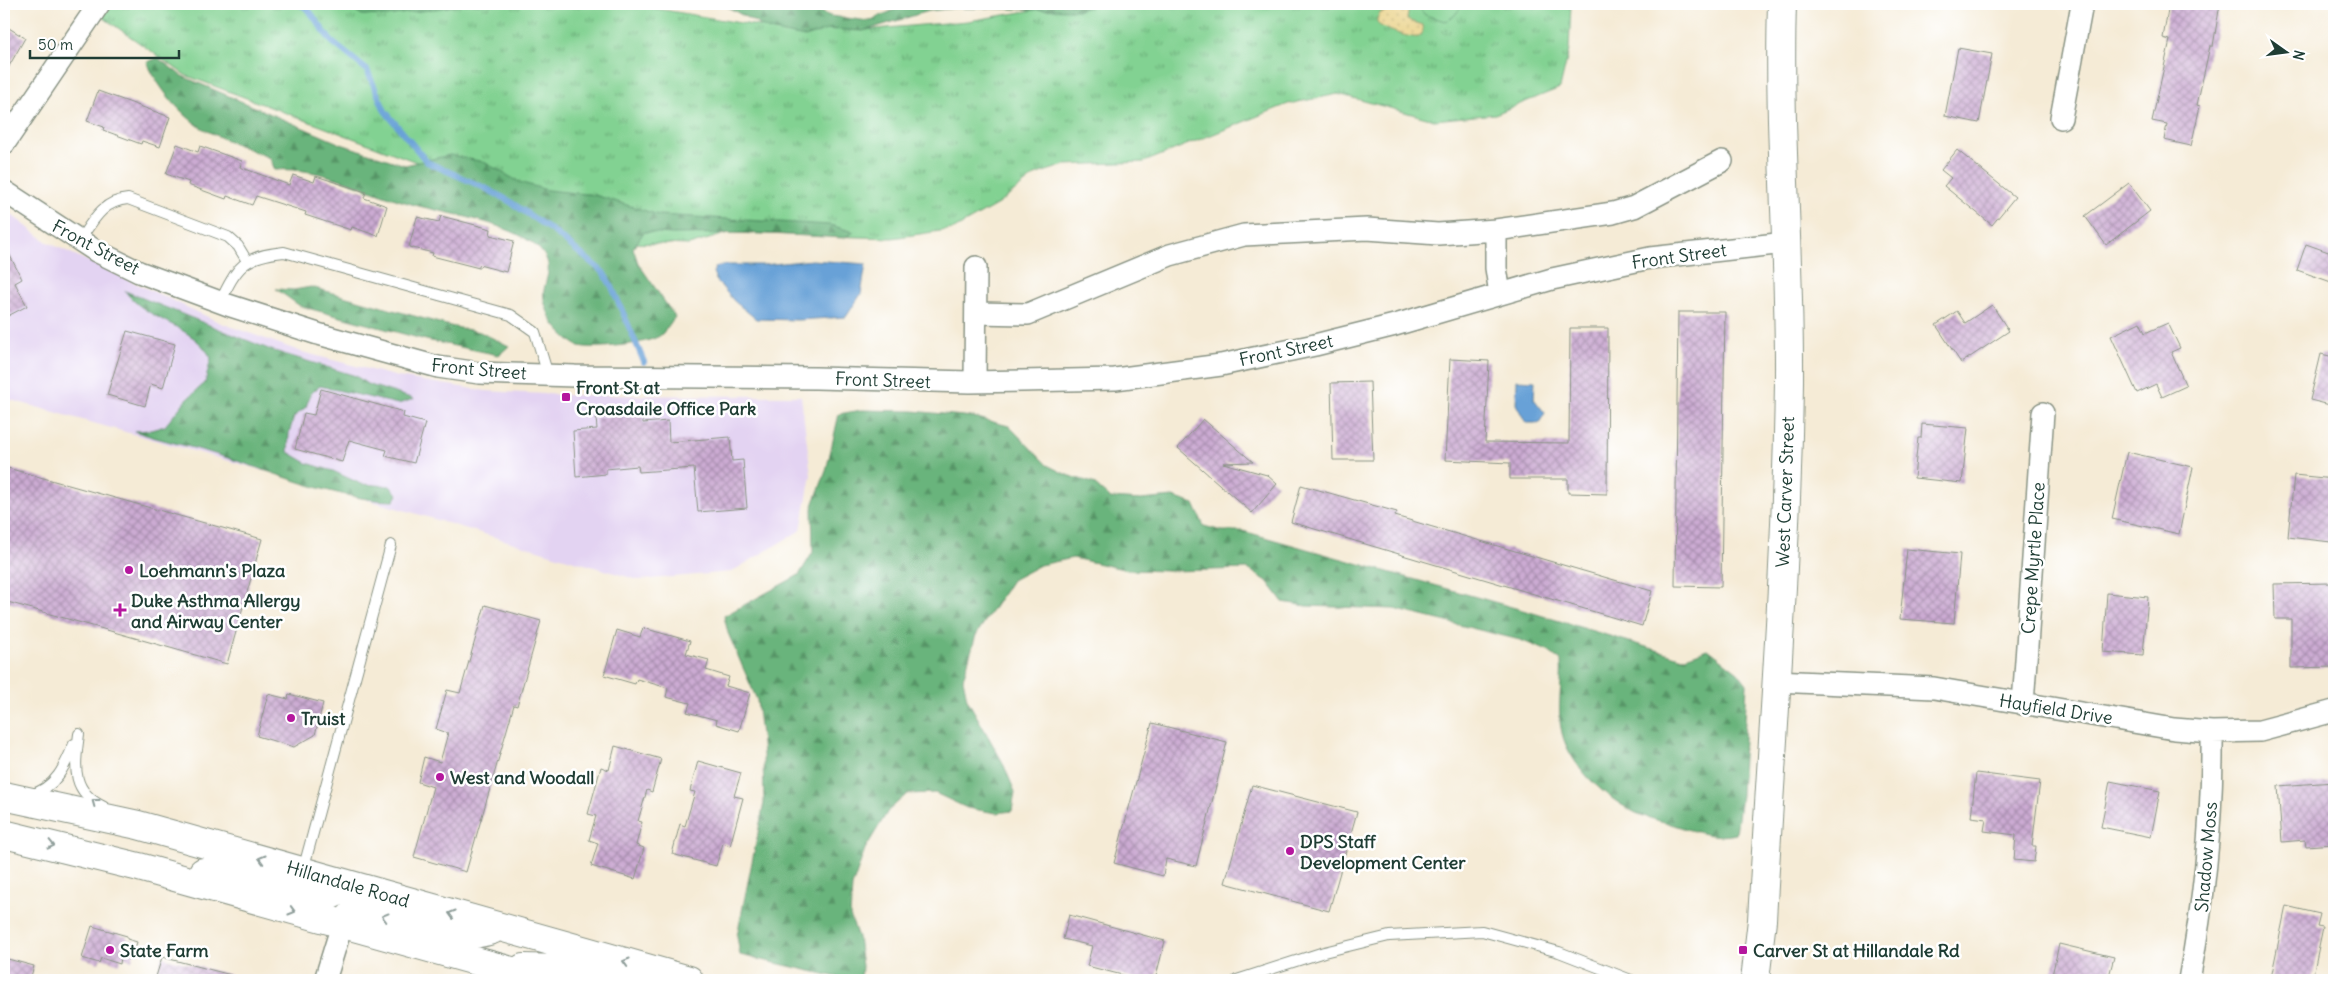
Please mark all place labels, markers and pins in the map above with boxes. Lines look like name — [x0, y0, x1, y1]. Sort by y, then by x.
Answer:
place label: Front St at Croasdaile Office Park — [576, 376, 756, 420]
marker: Front St at Croasdaile Office Park — [560, 391, 572, 403]
place label: Loehmann's Plaza — [139, 559, 285, 582]
marker: Loehmann's Plaza — [123, 564, 135, 576]
place label: Duke Asthma Allergy and Airway Center — [131, 589, 301, 633]
marker: Duke Asthma Allergy and Airway Center — [113, 603, 127, 617]
place label: Truist — [301, 707, 346, 730]
marker: Truist — [285, 712, 297, 724]
place label: West and Woodall — [450, 766, 594, 789]
marker: West and Woodall — [434, 771, 446, 783]
place label: DPS Staff Development Center — [1300, 830, 1466, 874]
marker: DPS Staff Development Center — [1284, 845, 1296, 857]
place label: State Farm — [120, 939, 209, 962]
place label: Carver St at Hillandale Rd — [1753, 939, 1960, 962]
marker: State Farm — [104, 944, 116, 956]
marker: Carver St at Hillandale Rd — [1737, 944, 1749, 956]

